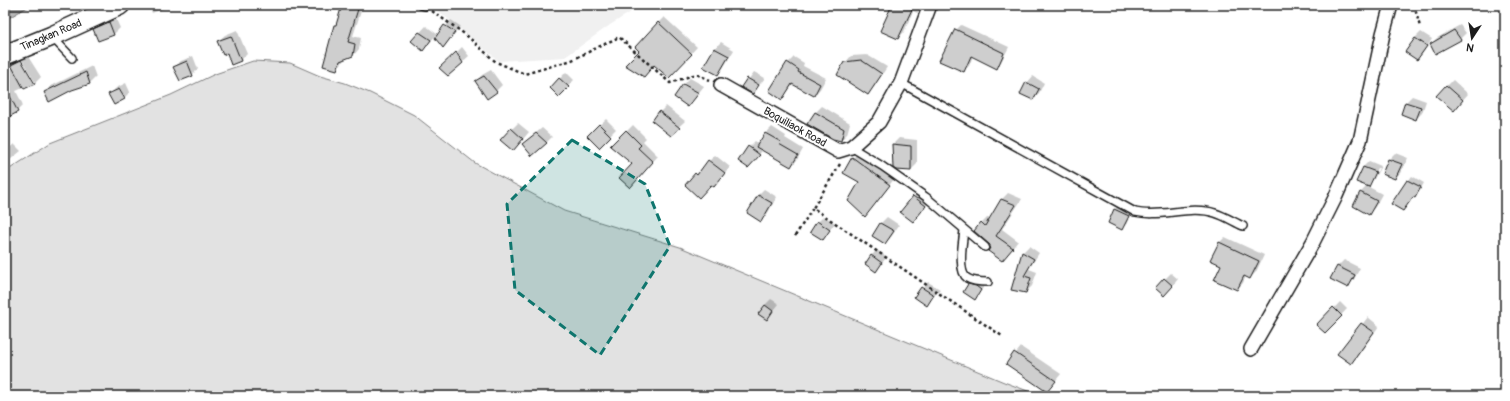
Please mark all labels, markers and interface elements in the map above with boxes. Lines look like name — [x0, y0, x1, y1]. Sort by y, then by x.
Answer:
street label: Tinagkan Road — [18, 16, 84, 54]
north arrow — [1452, 18, 1492, 58]
text: N — [1464, 40, 1475, 54]
street label: Boquiliaok Road — [761, 104, 829, 150]

